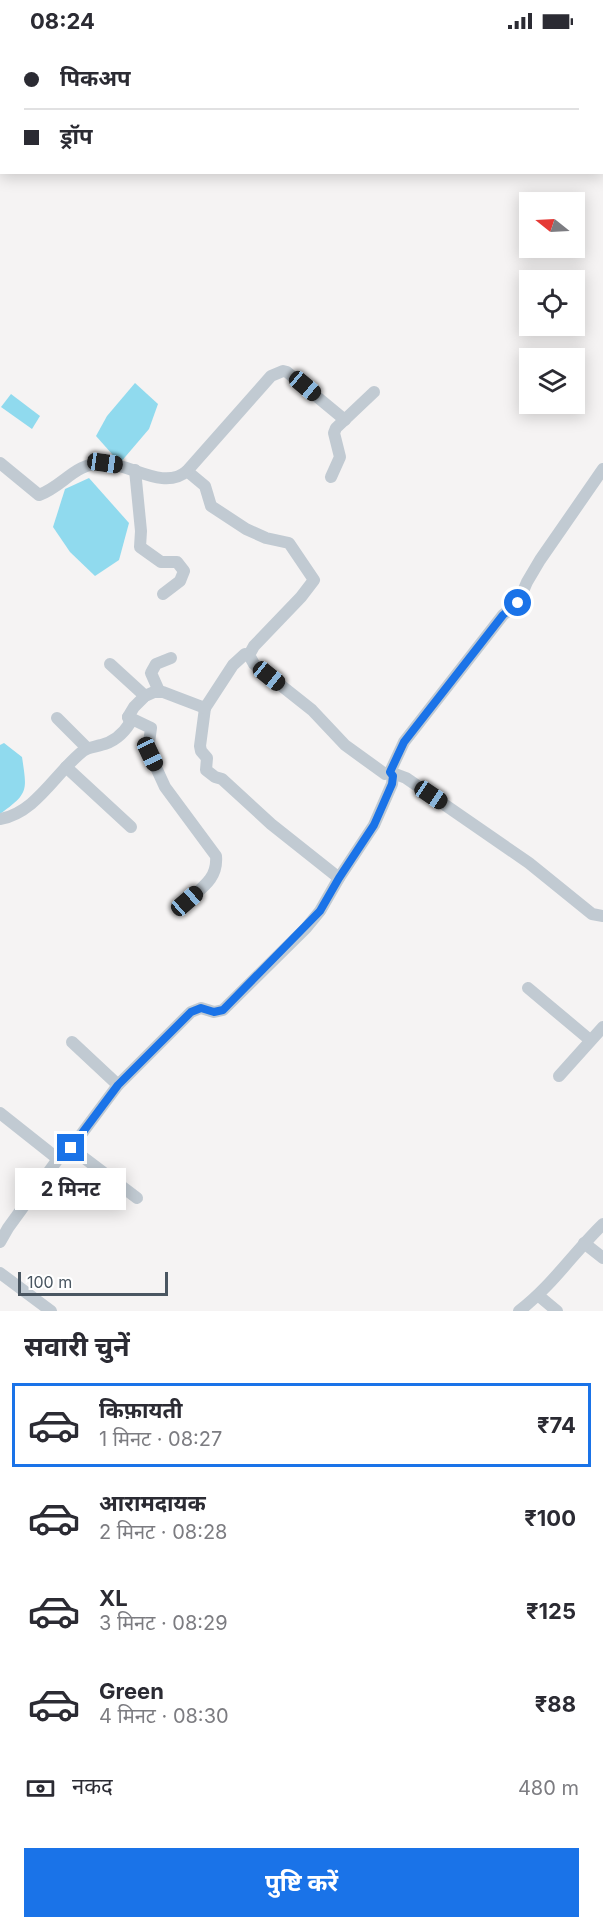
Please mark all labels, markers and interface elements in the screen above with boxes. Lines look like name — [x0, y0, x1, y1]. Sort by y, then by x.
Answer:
text: 08:24 — [30, 8, 95, 34]
text: पिकअप — [60, 65, 131, 91]
text: ड्रॉप — [60, 123, 93, 149]
north arrow — [519, 192, 585, 258]
map controls — [519, 192, 585, 414]
button: locate — [519, 270, 585, 336]
button: layers — [519, 348, 585, 414]
car — [285, 368, 325, 404]
car — [86, 452, 124, 474]
route start — [504, 589, 531, 616]
car — [249, 658, 289, 694]
car — [134, 734, 166, 774]
car — [411, 777, 451, 813]
car — [168, 882, 206, 920]
route end — [57, 1134, 84, 1161]
callout: 2 मिनट — [16, 1169, 127, 1211]
text: 2 मिनट — [41, 1177, 100, 1201]
scale bar — [18, 1269, 168, 1296]
text: 100 m — [27, 1272, 72, 1292]
text: सवारी चुनें — [24, 1330, 130, 1363]
text: किफ़ायती — [99, 1397, 183, 1423]
icon: car — [27, 1398, 81, 1452]
text: ₹74 — [537, 1412, 576, 1438]
text: 1 मिनट · 08:27 — [99, 1427, 222, 1451]
text: आरामदायक — [99, 1490, 206, 1516]
icon: car — [27, 1491, 81, 1545]
text: ₹100 — [524, 1505, 576, 1531]
text: 2 मिनट · 08:28 — [99, 1520, 227, 1544]
icon: car — [27, 1584, 81, 1638]
text: XL — [99, 1585, 128, 1611]
text: ₹125 — [526, 1598, 576, 1624]
text: 3 मिनट · 08:29 — [99, 1611, 228, 1635]
icon: car — [27, 1677, 81, 1731]
text: Green — [99, 1678, 164, 1704]
text: ₹88 — [535, 1691, 576, 1717]
text: 4 मिनट · 08:30 — [99, 1704, 229, 1728]
icon: cash — [24, 1772, 57, 1805]
text: नकद — [72, 1773, 113, 1799]
text: 480 m — [518, 1776, 579, 1800]
button: पुष्टि करें — [24, 1848, 579, 1917]

